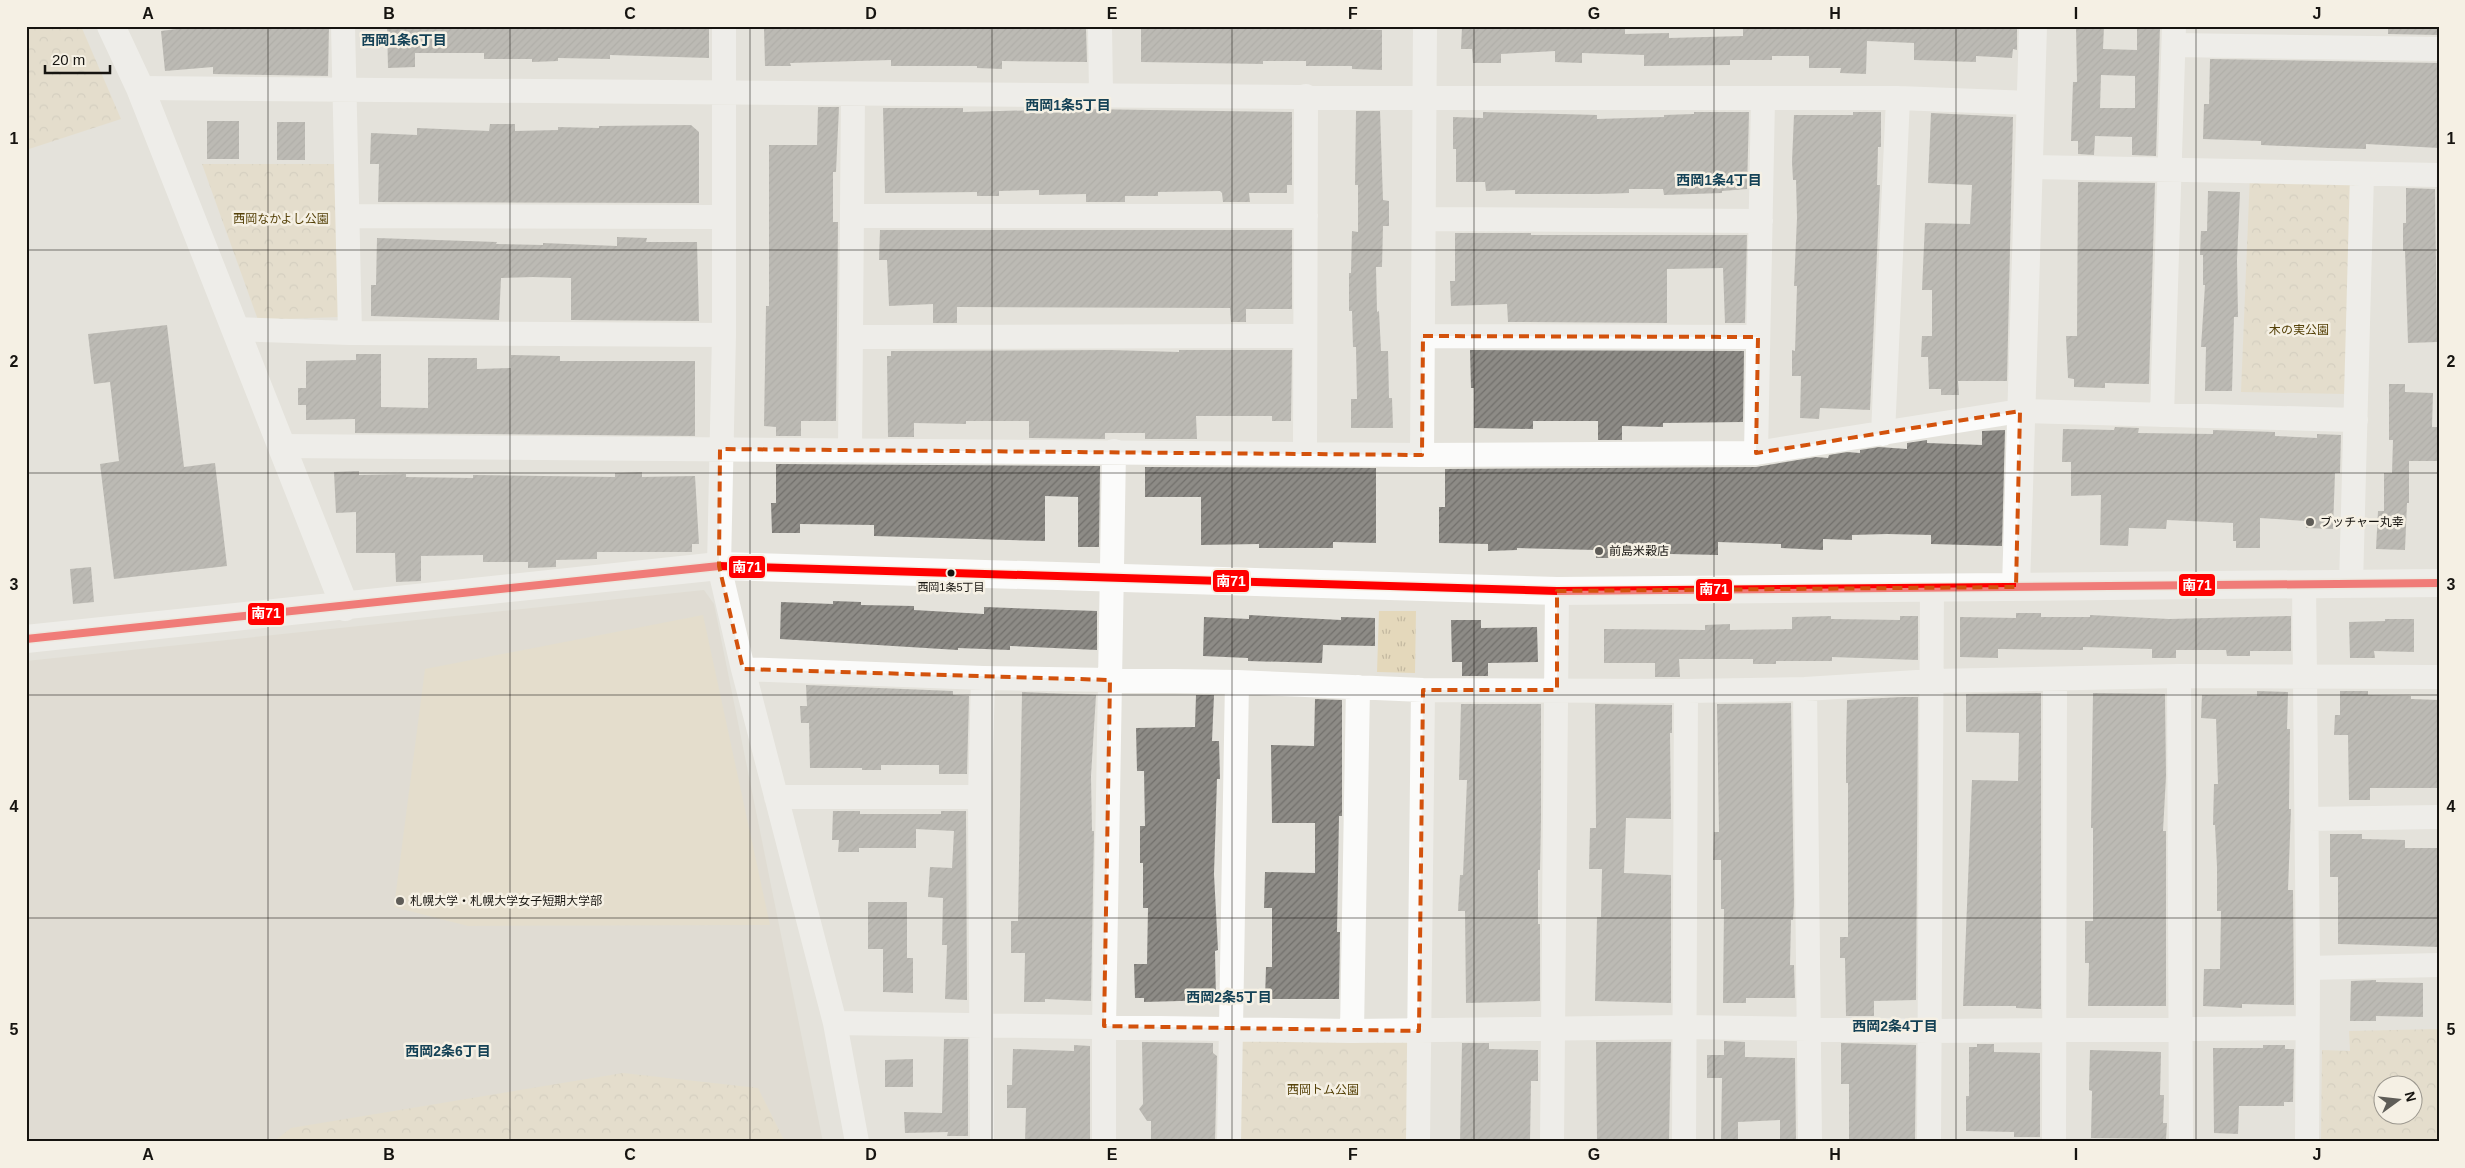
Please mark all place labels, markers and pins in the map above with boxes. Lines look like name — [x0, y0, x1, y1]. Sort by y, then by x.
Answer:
place label: ブッチャー丸幸 — [2320, 515, 2404, 529]
marker: ブッチャー丸幸 — [2304, 516, 2316, 528]
place label: 前島米穀店 — [1609, 544, 1669, 558]
marker: 前島米穀店 — [1593, 545, 1605, 557]
marker: 西岡1条5丁目 — [946, 568, 956, 578]
place label: 西岡1条5丁目 — [917, 581, 985, 593]
place label: 札幌大学・札幌大学女子短期大学部 — [410, 894, 602, 908]
marker: 札幌大学・札幌大学女子短期大学部 — [394, 895, 406, 907]

